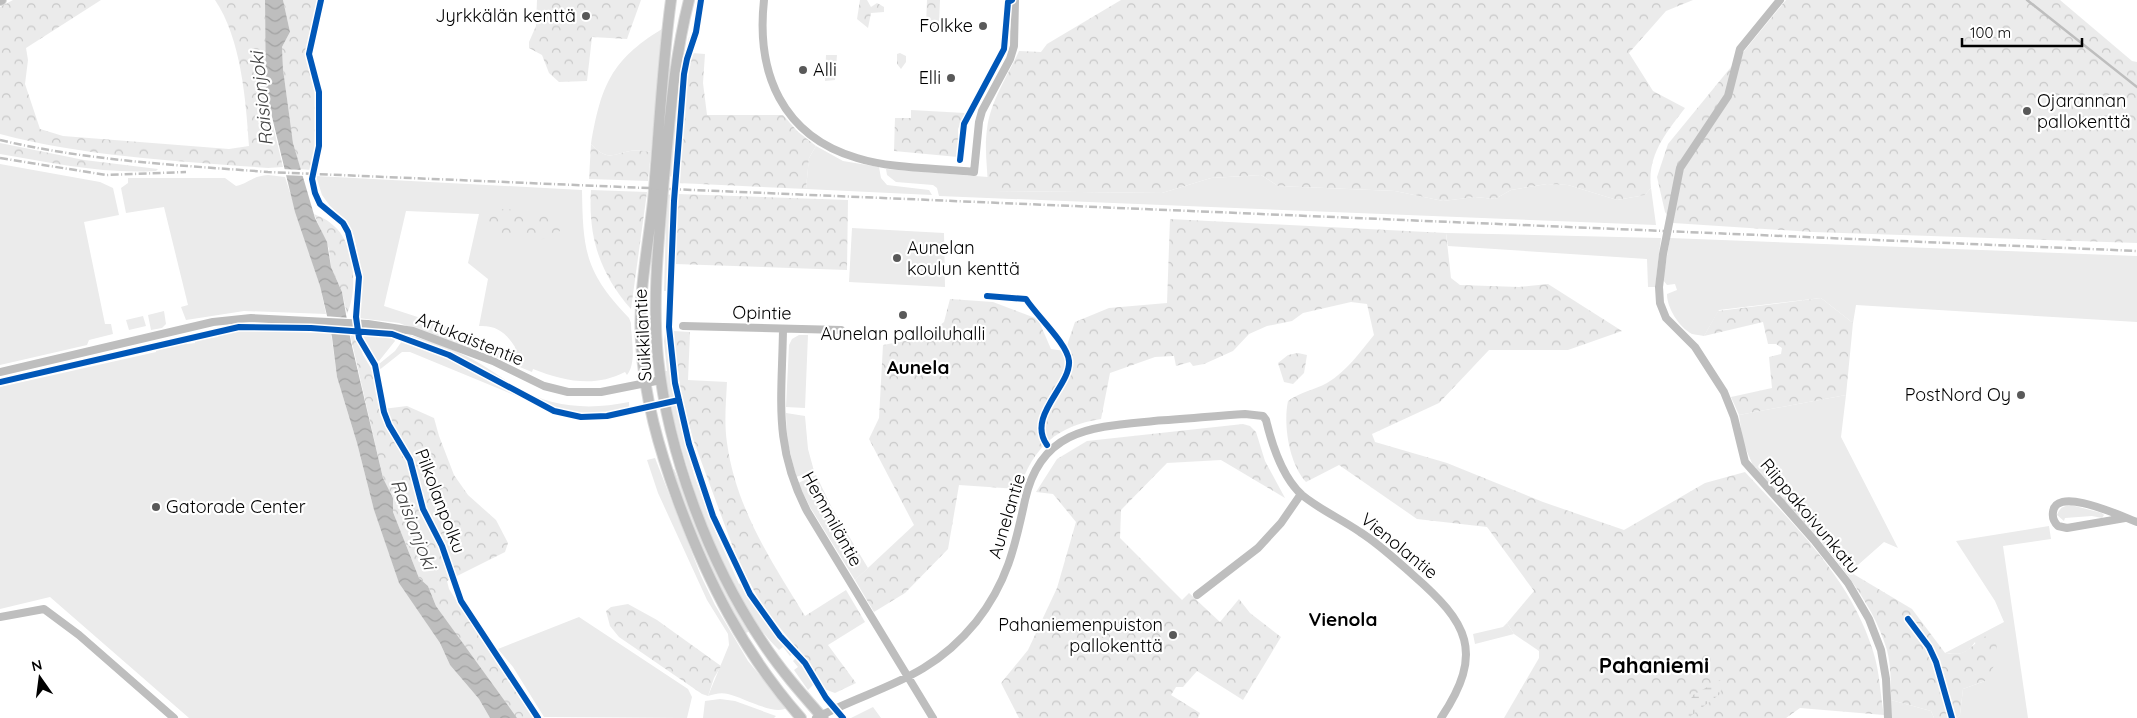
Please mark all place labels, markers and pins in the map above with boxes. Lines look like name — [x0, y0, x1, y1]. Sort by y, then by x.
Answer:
place label: Jyrkkälän kenttä — [435, 4, 576, 27]
marker: Jyrkkälän kenttä — [580, 10, 592, 22]
place label: Folkke — [919, 14, 973, 37]
marker: Folkke — [977, 20, 989, 32]
place label: Alli — [813, 58, 837, 81]
marker: Alli — [797, 64, 809, 76]
place label: Elli — [919, 66, 941, 89]
marker: Elli — [945, 72, 957, 84]
place label: Ojarannan pallokenttä — [2037, 89, 2131, 133]
marker: Ojarannan pallokenttä — [2021, 105, 2033, 117]
place label: Aunelan koulun kenttä — [907, 236, 1020, 280]
marker: Aunelan koulun kenttä — [891, 252, 903, 264]
marker: Aunelan palloiluhalli — [897, 309, 909, 321]
place label: Aunelan palloiluhalli — [821, 322, 985, 345]
place label: PostNord Oy — [1905, 383, 2011, 406]
marker: PostNord Oy — [2015, 389, 2027, 401]
place label: Gatorade Center — [166, 495, 306, 518]
marker: Gatorade Center — [150, 501, 162, 513]
place label: Pahaniemenpuiston pallokenttä — [998, 613, 1163, 657]
marker: Pahaniemenpuiston pallokenttä — [1167, 629, 1179, 641]

